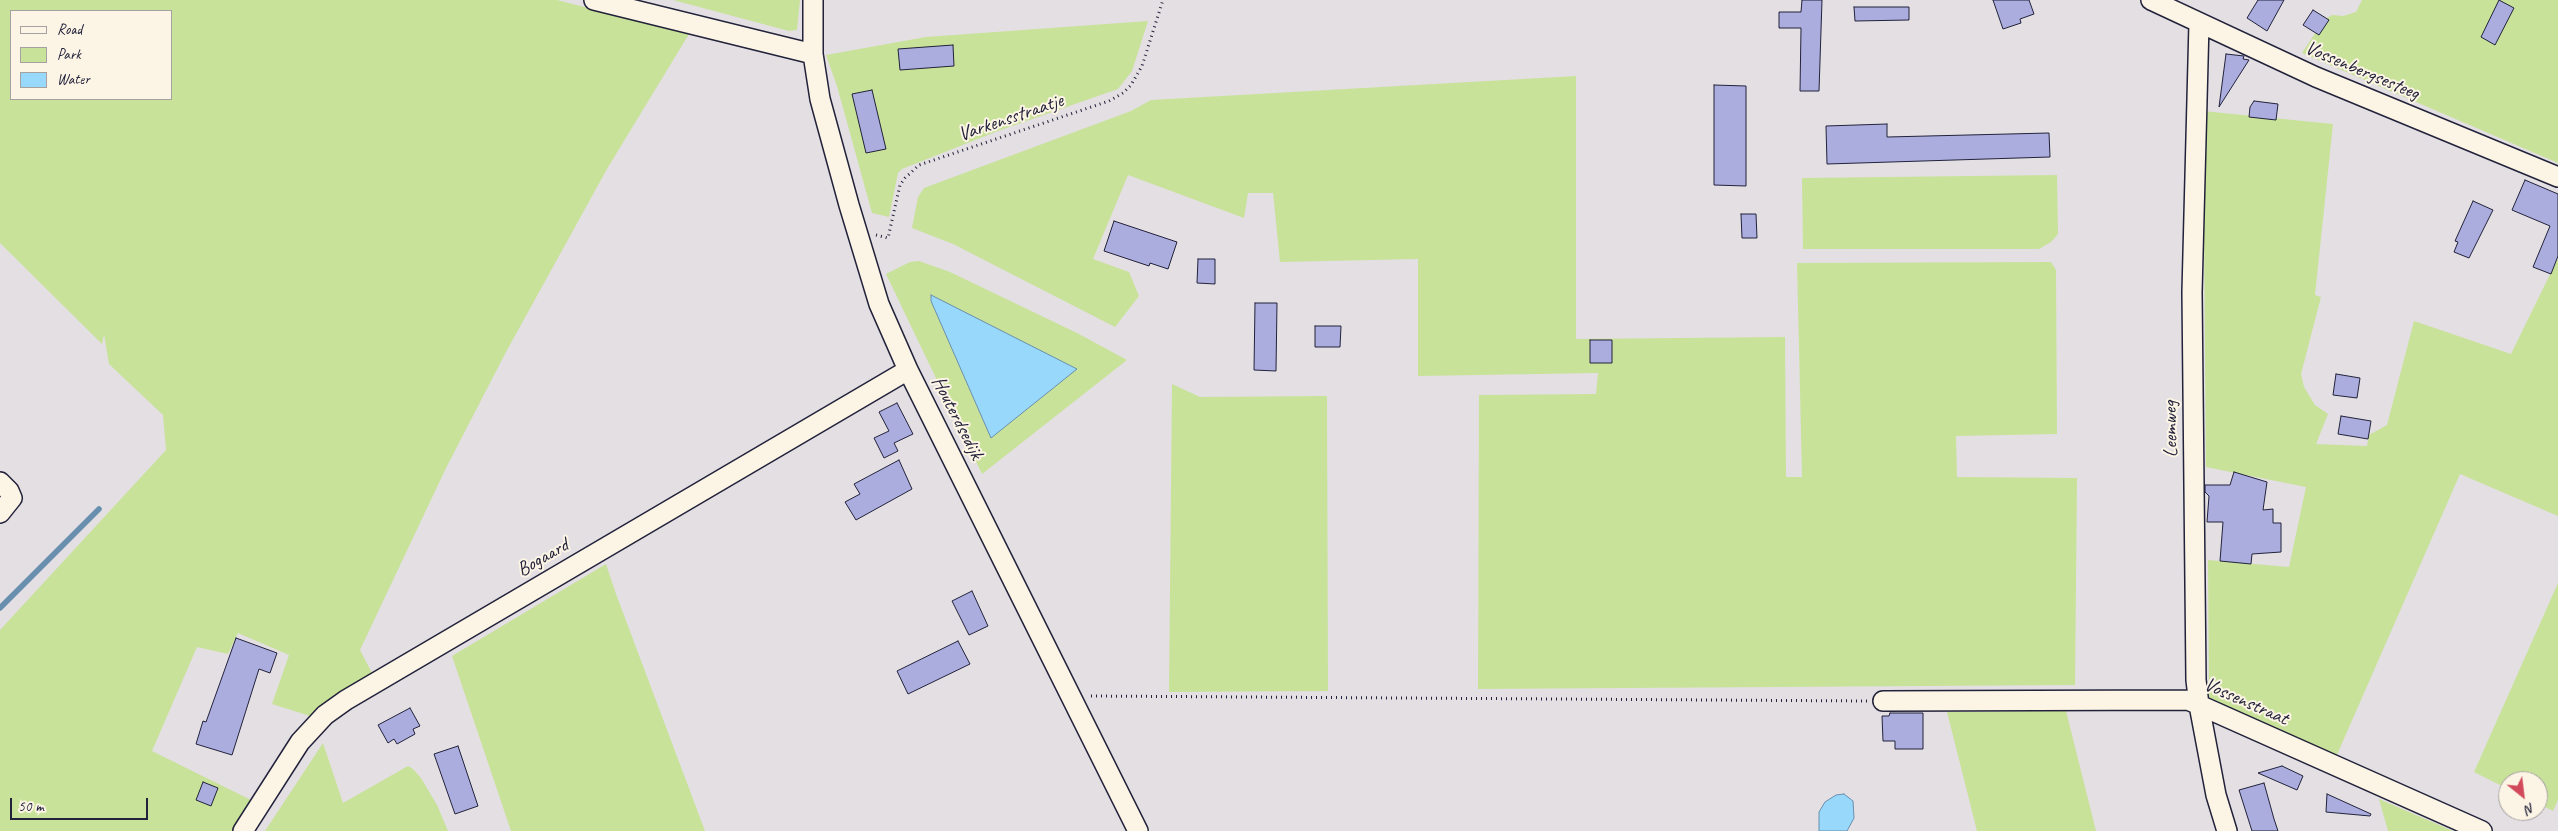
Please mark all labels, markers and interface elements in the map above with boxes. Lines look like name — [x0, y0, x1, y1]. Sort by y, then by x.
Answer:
legend — [10, 10, 172, 100]
text: Road — [57, 20, 82, 39]
street label: Vossenbergsesteeg — [2301, 36, 2423, 106]
text: Park — [57, 45, 81, 64]
text: Water — [57, 70, 90, 89]
street label: Varkensstraatje — [955, 89, 1067, 147]
street label: Houterdsedijk — [926, 372, 988, 464]
street label: Leemweg — [2159, 400, 2183, 458]
street label: Bogaard — [513, 534, 573, 582]
street label: Vossenstraat — [2200, 673, 2292, 731]
north arrow — [2498, 771, 2548, 821]
scale bar — [12, 788, 150, 820]
text: 50 m — [18, 797, 44, 816]
text: N — [2522, 799, 2538, 818]

